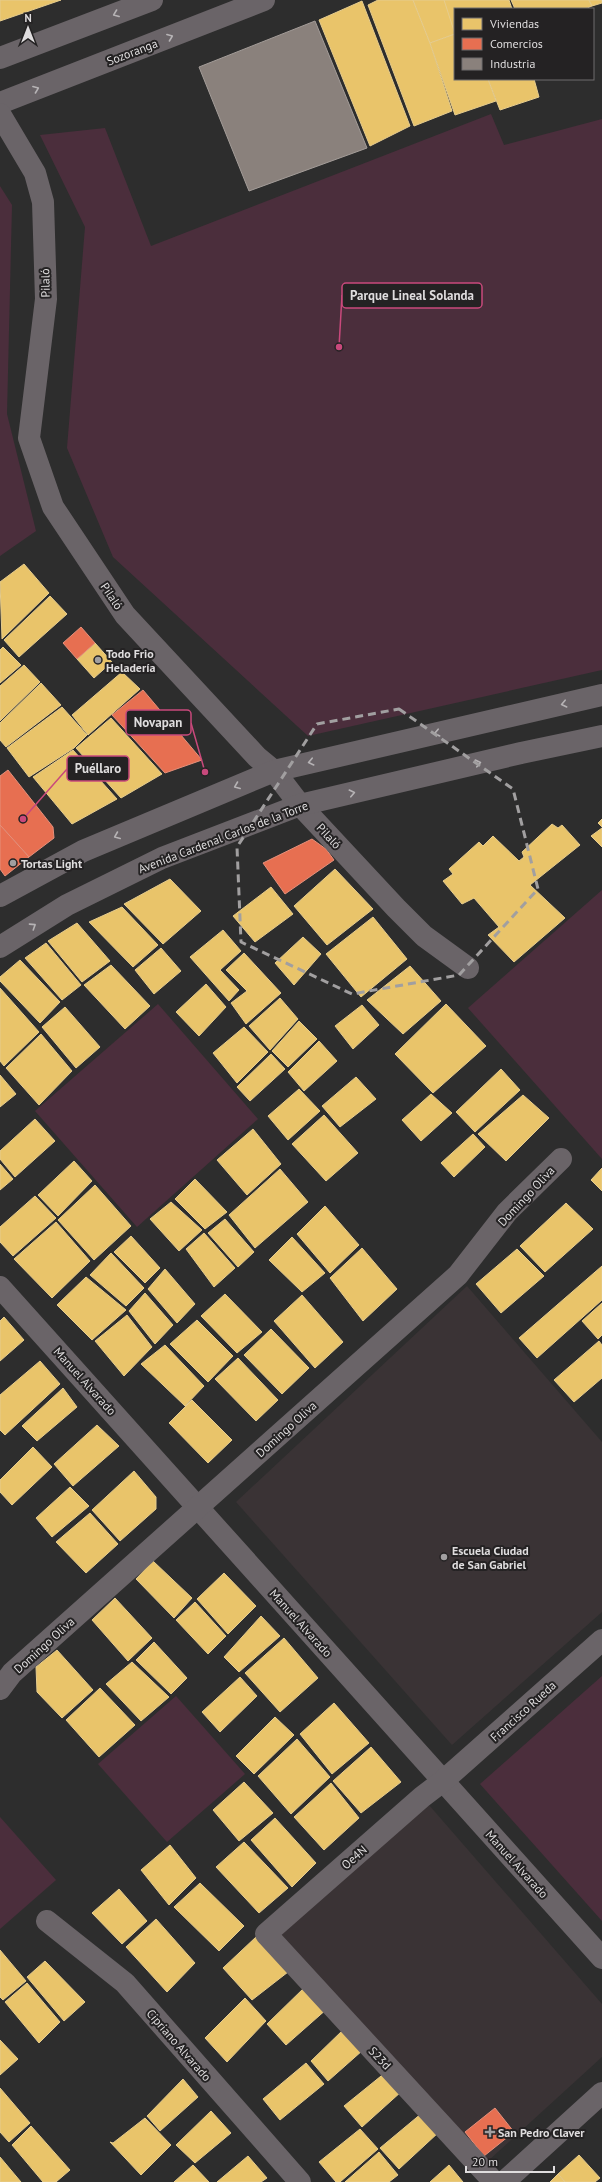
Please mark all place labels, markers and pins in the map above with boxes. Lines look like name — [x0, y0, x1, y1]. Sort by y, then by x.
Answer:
callout: Parque Lineal Solanda — [342, 283, 482, 308]
place label: Todo Frio Heladería — [106, 646, 155, 675]
marker: Todo Frio Heladería — [93, 655, 103, 665]
callout: Novapan — [126, 710, 191, 735]
callout: Puéllaro — [67, 756, 129, 781]
place label: Tortas Light — [21, 856, 83, 871]
marker: Tortas Light — [8, 858, 18, 868]
place label: Escuela Ciudad de San Gabriel — [452, 1543, 529, 1572]
marker: Escuela Ciudad de San Gabriel — [439, 1552, 449, 1562]
place label: San Pedro Claver — [498, 2125, 585, 2140]
marker: San Pedro Claver — [485, 2127, 495, 2137]

